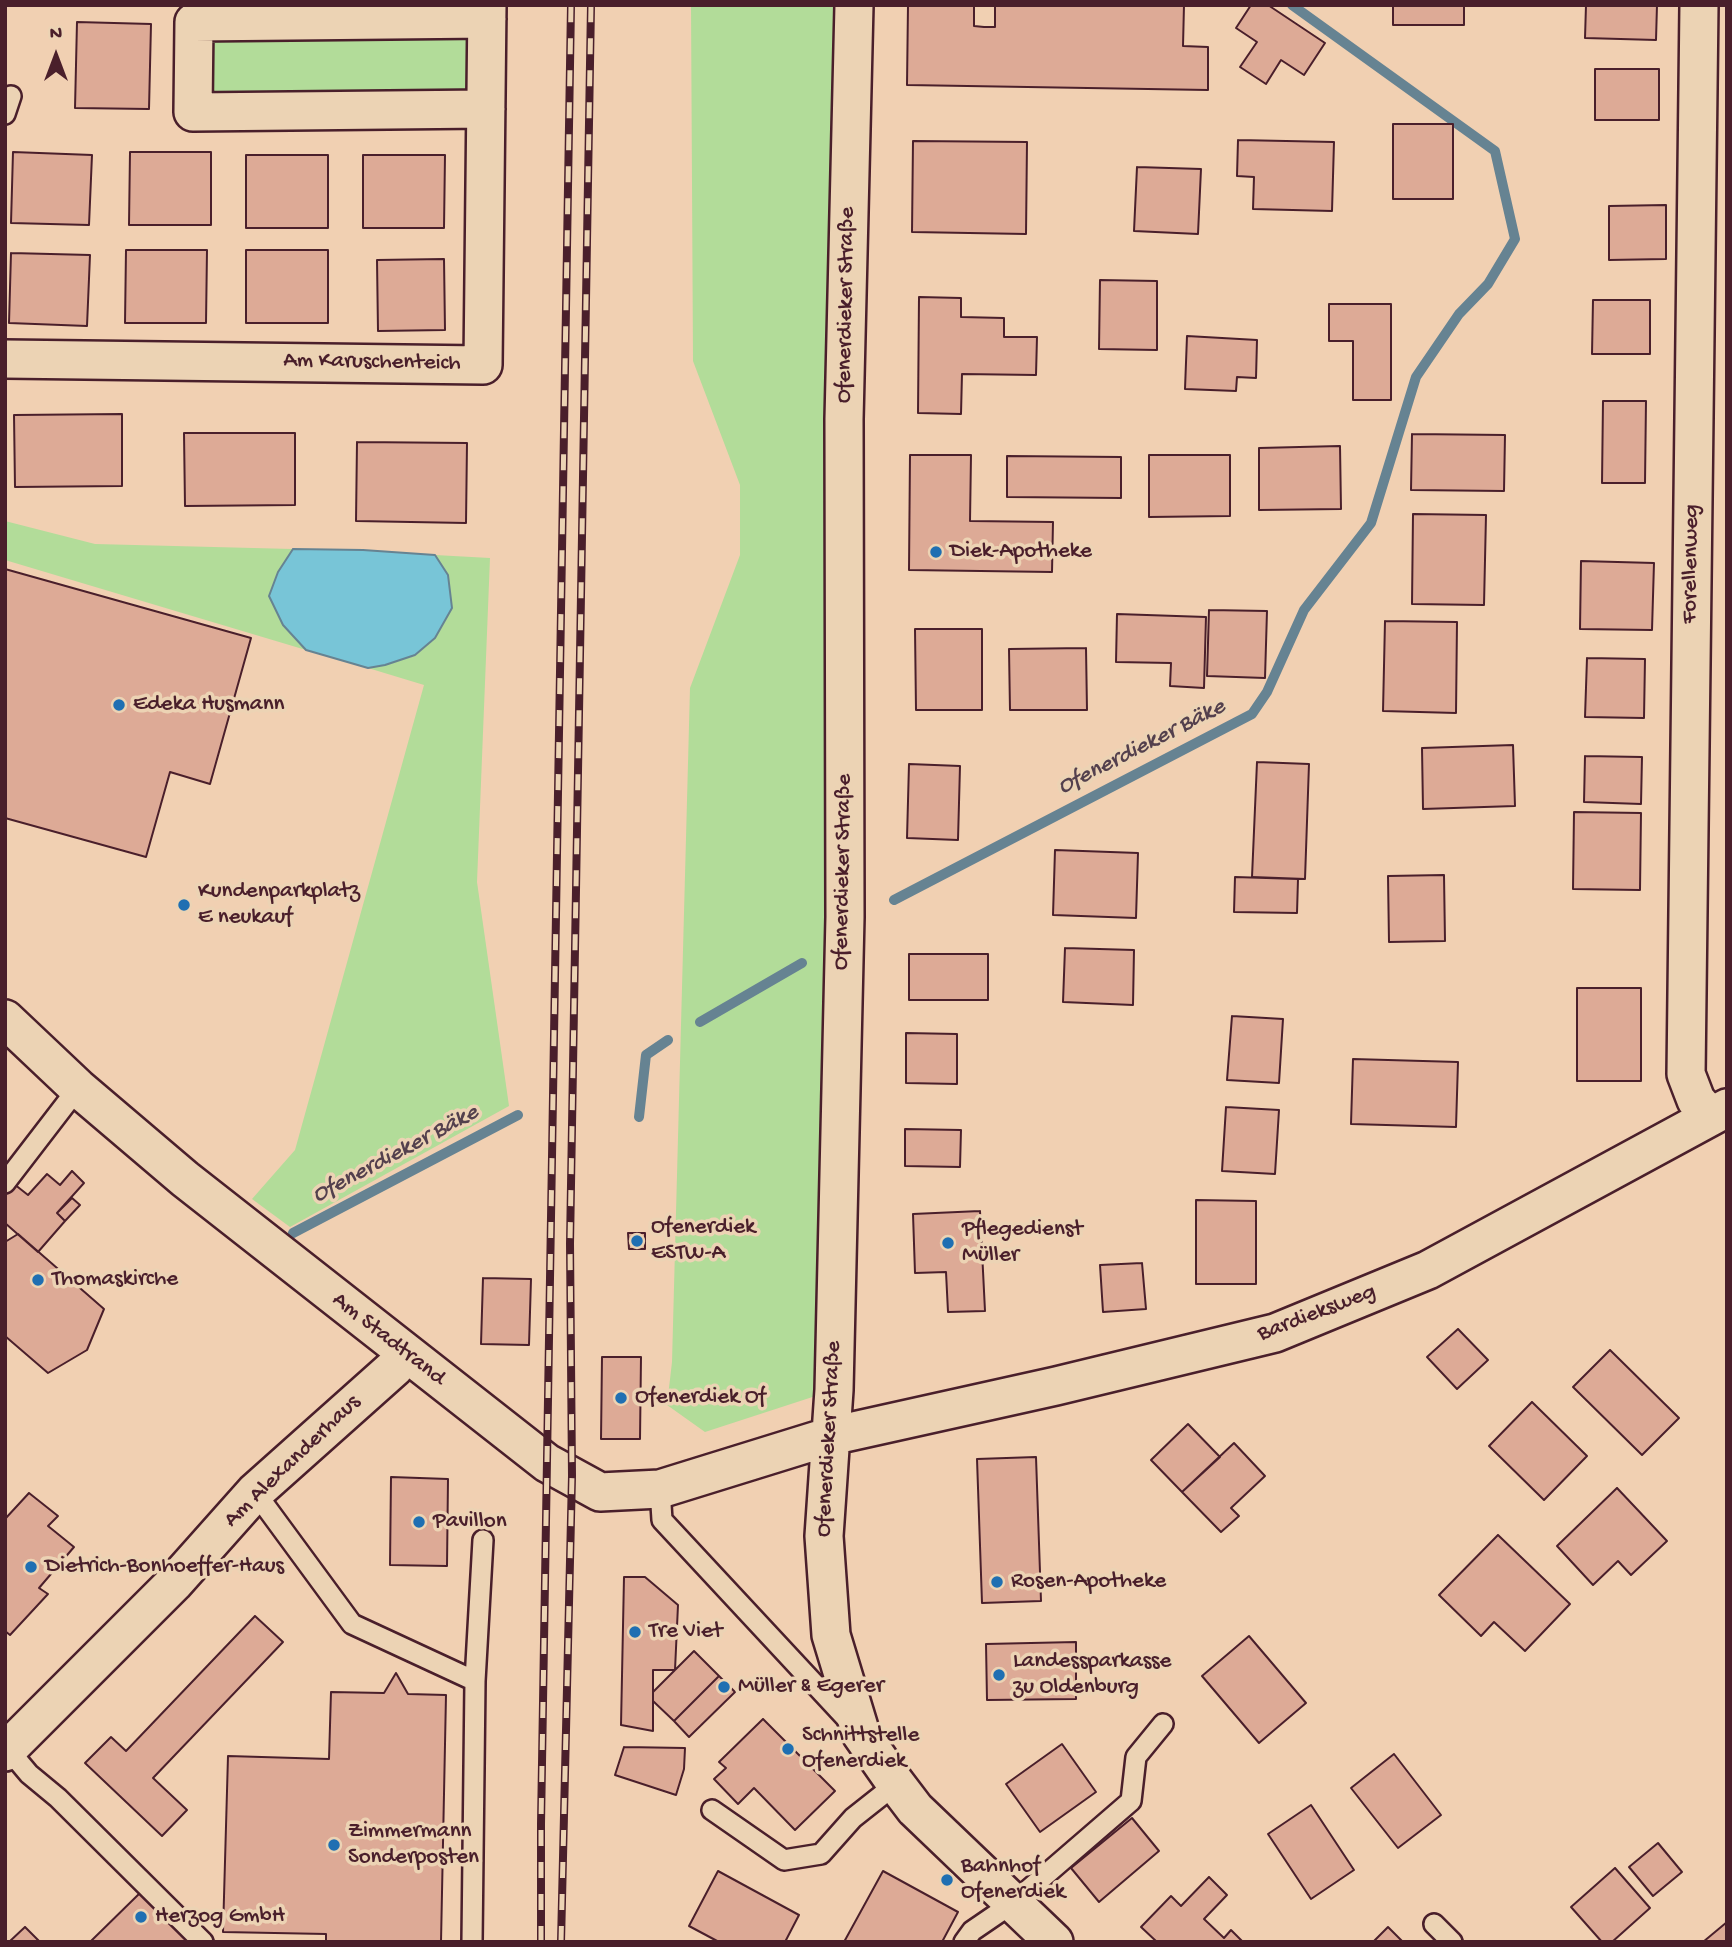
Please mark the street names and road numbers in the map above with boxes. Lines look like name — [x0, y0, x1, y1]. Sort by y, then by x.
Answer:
street label: Ofenerdieker Straße — [831, 206, 863, 404]
street label: Am Karuschenteich — [283, 348, 461, 378]
street label: Forellenweg — [1677, 504, 1707, 624]
street label: Ofenerdieker Straße — [828, 773, 860, 971]
street label: Bardieksweg — [1254, 1279, 1380, 1349]
street label: Am Stadtrand — [326, 1287, 450, 1393]
street label: Ofenerdieker Straße — [811, 1340, 849, 1538]
street label: Am Alexanderhaus — [219, 1390, 367, 1534]

